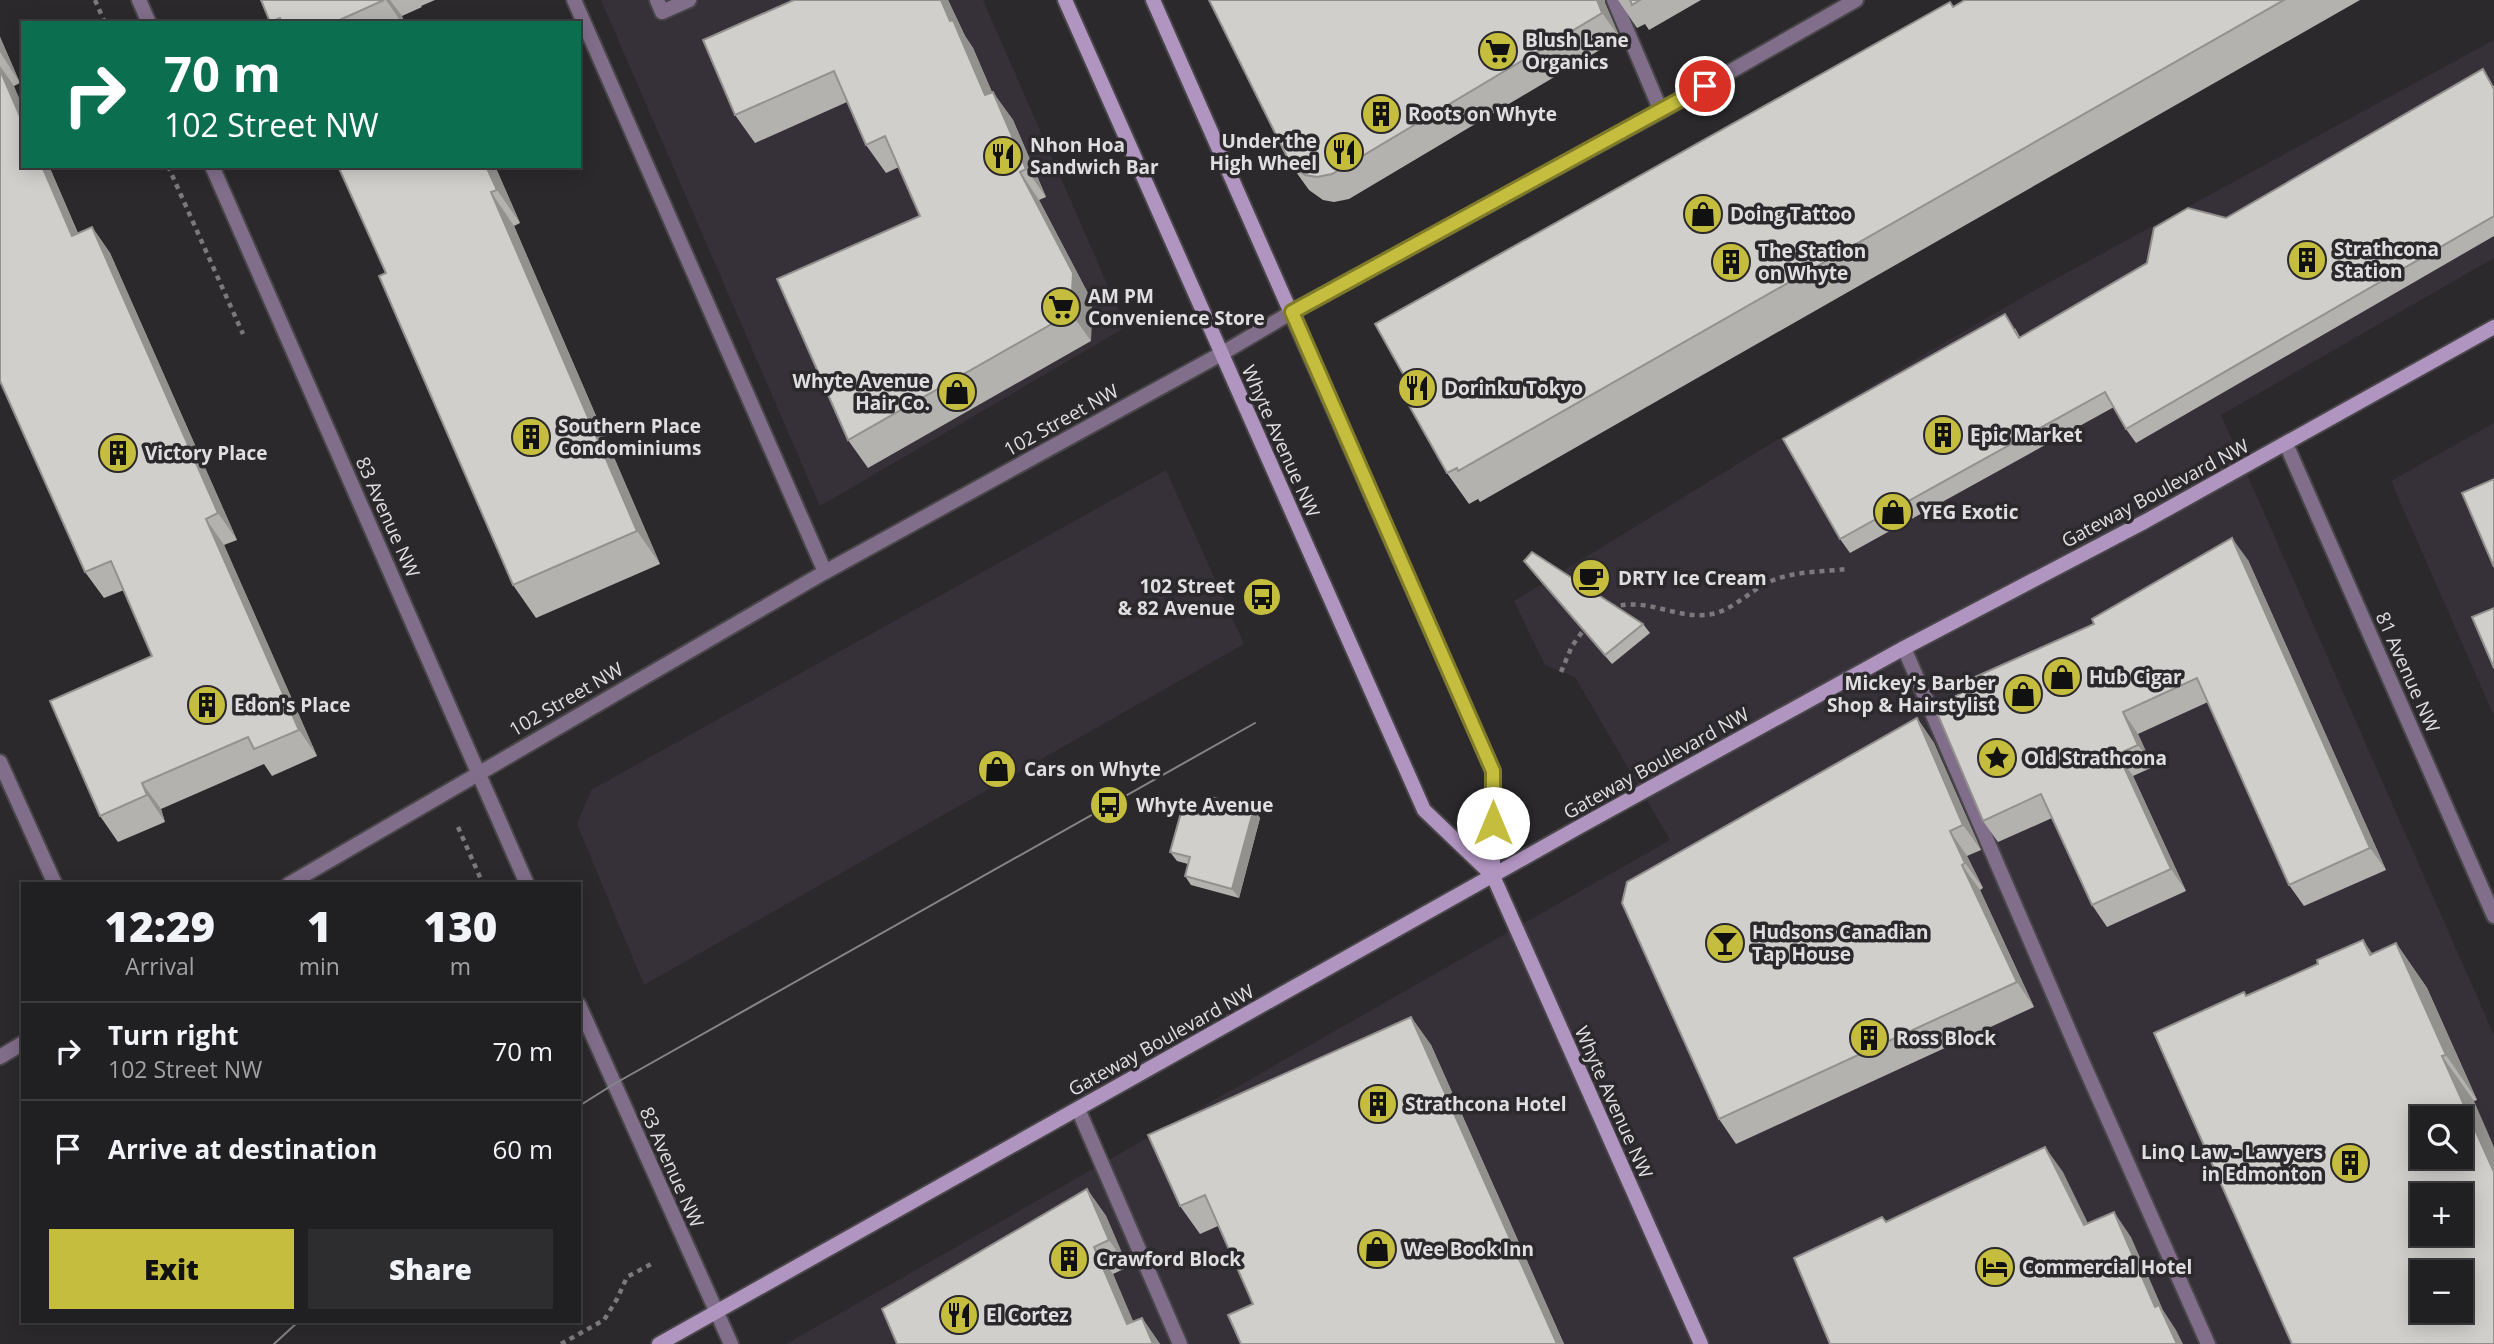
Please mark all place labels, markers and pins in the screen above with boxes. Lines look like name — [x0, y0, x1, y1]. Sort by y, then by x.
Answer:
place label: Blush Lane Organics — [1525, 27, 1629, 75]
supermarket icon: Blush Lane Organics — [1477, 30, 1519, 72]
pin — [1675, 56, 1735, 116]
building icon: Roots on Whyte — [1360, 93, 1402, 135]
place label: Roots on Whyte — [1408, 101, 1557, 127]
place label: Under the High Wheel — [1209, 128, 1317, 176]
restaurant icon: Under the High Wheel — [1323, 131, 1365, 173]
place label: Nhon Hoa Sandwich Bar — [1030, 132, 1159, 180]
restaurant icon: Nhon Hoa Sandwich Bar — [982, 135, 1024, 177]
shop icon: Doing Tattoo — [1682, 193, 1724, 235]
place label: Doing Tattoo — [1730, 201, 1852, 227]
place label: Strathcona Station — [2334, 236, 2439, 284]
place label: The Station on Whyte — [1758, 238, 1866, 286]
building icon: Strathcona Station — [2286, 239, 2328, 281]
building icon: The Station on Whyte — [1710, 241, 1752, 283]
place label: AM PM Convenience Store — [1088, 283, 1265, 331]
supermarket icon: AM PM Convenience Store — [1040, 286, 1082, 328]
restaurant icon: Dorinku Tokyo — [1396, 367, 1438, 409]
place label: Whyte Avenue Hair Co. — [793, 368, 930, 416]
shop icon: Whyte Avenue Hair Co. — [936, 371, 978, 413]
place label: Dorinku Tokyo — [1444, 375, 1583, 401]
place label: Southern Place Condominiums — [558, 413, 701, 461]
building icon: Epic Market — [1922, 414, 1964, 456]
building icon: Southern Place Condominiums — [510, 416, 552, 458]
place label: Epic Market — [1970, 422, 2082, 448]
building icon: Victory Place — [97, 432, 139, 474]
place label: Victory Place — [145, 440, 268, 466]
shop icon: YEG Exotic — [1872, 491, 1914, 533]
place label: YEG Exotic — [1920, 499, 2019, 525]
cafe icon: DRTY Ice Cream — [1570, 557, 1612, 599]
place label: DRTY Ice Cream — [1618, 565, 1767, 591]
place label: 102 Street & 82 Avenue — [1118, 573, 1235, 621]
bus stop icon: 102 Street & 82 Avenue — [1241, 576, 1283, 618]
shop icon: Hub Cigar — [2041, 656, 2083, 698]
place label: Hub Cigar — [2089, 664, 2182, 690]
place label: Mickey's Barber Shop & Hairstylist — [1827, 670, 1996, 718]
shop icon: Mickey's Barber Shop & Hairstylist — [2002, 673, 2044, 715]
building icon: Edon's Place — [186, 684, 228, 726]
place label: Edon's Place — [234, 692, 351, 718]
place icon: Old Strathcona — [1976, 737, 2018, 779]
place label: Old Strathcona — [2024, 745, 2167, 771]
shop icon: Cars on Whyte — [976, 748, 1018, 790]
place label: Cars on Whyte — [1024, 756, 1161, 782]
bus stop icon: Whyte Avenue — [1088, 784, 1130, 826]
place label: Whyte Avenue — [1136, 792, 1273, 818]
place label: Hudsons Canadian Tap House — [1752, 919, 1928, 967]
bar icon: Hudsons Canadian Tap House — [1704, 922, 1746, 964]
building icon: Ross Block — [1848, 1017, 1890, 1059]
place label: Ross Block — [1896, 1025, 1996, 1051]
building icon: Strathcona Hotel — [1357, 1083, 1399, 1125]
place label: Strathcona Hotel — [1405, 1091, 1567, 1117]
place label: LinQ Law - Lawyers in Edmonton — [2141, 1139, 2323, 1187]
building icon: LinQ Law - Lawyers in Edmonton — [2329, 1142, 2371, 1184]
shop icon: Wee Book Inn — [1356, 1228, 1398, 1270]
place label: Wee Book Inn — [1404, 1236, 1534, 1262]
building icon: Crawford Block — [1048, 1238, 1090, 1280]
place label: Crawford Block — [1096, 1246, 1241, 1272]
hotel icon: Commercial Hotel — [1974, 1246, 2016, 1288]
place label: Commercial Hotel — [2022, 1254, 2192, 1280]
restaurant icon: El Cortez — [938, 1294, 980, 1336]
place label: El Cortez — [986, 1302, 1069, 1328]

